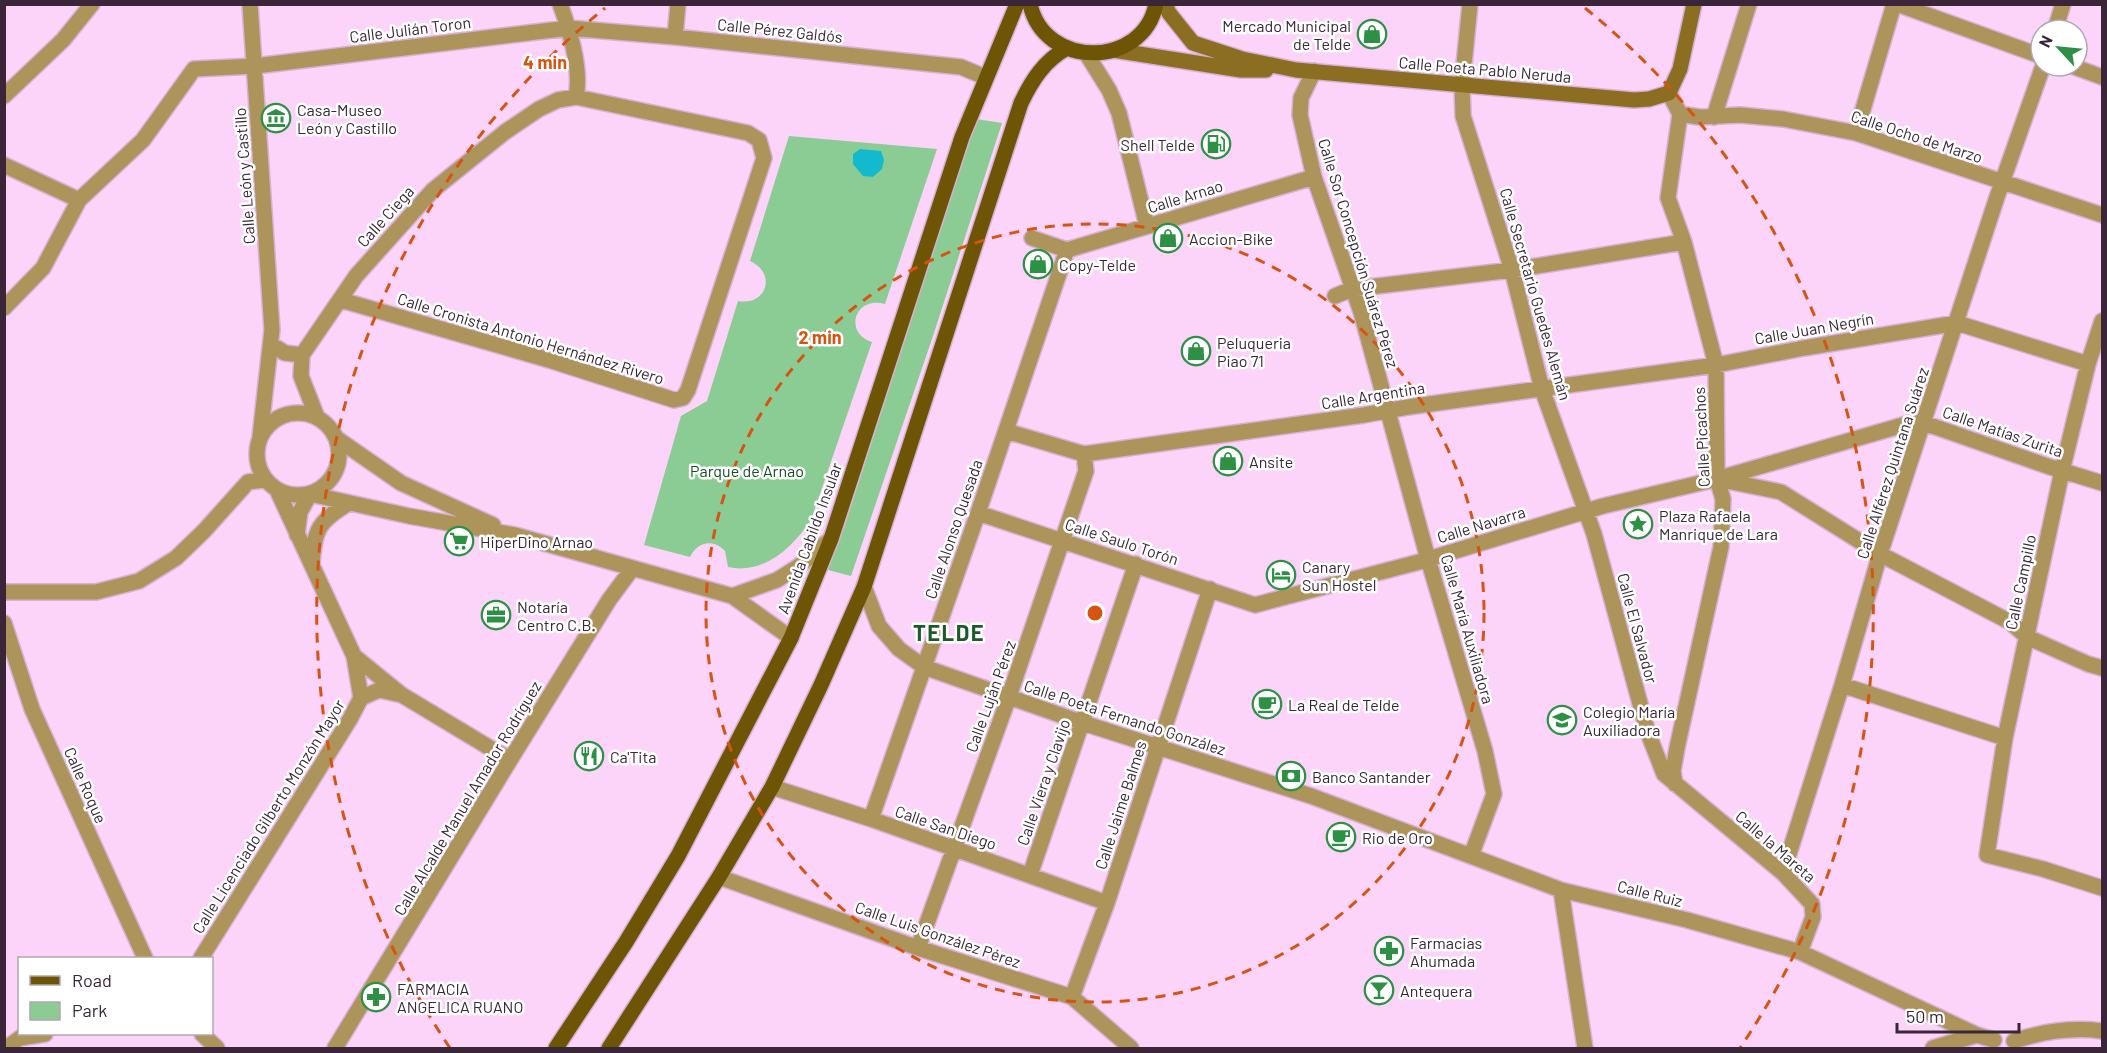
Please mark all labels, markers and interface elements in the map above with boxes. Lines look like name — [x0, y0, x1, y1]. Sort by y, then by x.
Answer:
street label: Calle Julián Toron — [348, 12, 472, 46]
street label: Calle Pérez Galdós — [716, 14, 844, 46]
place label: Mercado Municipal de Telde — [1222, 16, 1351, 53]
shop icon: Mercado Municipal de Telde — [1356, 18, 1388, 50]
north arrow — [2029, 18, 2089, 78]
text: N — [2034, 32, 2056, 50]
text: 4 min — [523, 51, 567, 73]
street label: Calle Poeta Pablo Neruda — [1398, 52, 1572, 86]
place label: Casa-Museo León y Castillo — [297, 100, 397, 137]
museum icon: Casa-Museo León y Castillo — [260, 102, 292, 134]
street label: Calle Ocho de Marzo — [1849, 106, 1985, 166]
street label: Calle León y Castillo — [230, 107, 258, 245]
fuel station icon: Shell Telde — [1200, 128, 1232, 160]
place label: Shell Telde — [1121, 135, 1195, 154]
street label: Calle Sor Concepción Suárez Pérez — [1315, 136, 1403, 370]
street label: Calle Arnao — [1145, 176, 1225, 216]
street label: Calle Ciega — [353, 181, 417, 251]
street label: Calle Secretario Guedes Alemán — [1497, 186, 1575, 402]
shop icon: Accion-Bike — [1152, 222, 1184, 254]
place label: Accion-Bike — [1189, 229, 1273, 248]
shop icon: Copy-Telde — [1022, 248, 1054, 280]
place label: Copy-Telde — [1059, 255, 1136, 274]
street label: Calle Cronista Antonio Hernández Rivero — [395, 288, 667, 388]
street label: Calle Juan Negrín — [1753, 308, 1875, 348]
text: 2 min — [798, 326, 842, 348]
place label: Peluqueria Piao 71 — [1217, 333, 1291, 370]
shop icon: Peluqueria Piao 71 — [1180, 335, 1212, 367]
street label: Calle Alférez Quintana Suárez — [1852, 365, 1932, 561]
street label: Calle Argentina — [1320, 377, 1426, 413]
street label: Calle Picachos — [1689, 386, 1713, 488]
street label: Calle Matías Zurita — [1940, 402, 2066, 460]
shop icon: Ansite — [1212, 445, 1244, 477]
place label: Ansite — [1249, 452, 1293, 471]
street label: Calle Alonso Quesada — [920, 457, 986, 601]
street label: Avenida Cabildo Insular — [773, 460, 845, 616]
park label: Parque de Arnao — [690, 461, 804, 480]
street label: Calle Navarra — [1435, 502, 1527, 546]
place label: Plaza Rafaela Manrique de Lara — [1659, 506, 1778, 543]
place icon: Plaza Rafaela Manrique de Lara — [1622, 508, 1654, 540]
street label: Calle Saulo Torón — [1063, 514, 1181, 568]
supermarket icon: HiperDino Arnao — [443, 525, 475, 557]
place label: HiperDino Arnao — [480, 532, 593, 551]
street label: Calle Campillo — [2001, 533, 2039, 631]
street label: Calle María Auxiliadora — [1438, 552, 1498, 706]
place label: Canary Sun Hostel — [1302, 557, 1376, 594]
hotel icon: Canary Sun Hostel — [1265, 559, 1297, 591]
street label: Calle El Salvador — [1614, 571, 1662, 685]
place label: Notaría Centro C.B. — [517, 597, 596, 634]
office icon: Notaría Centro C.B. — [480, 599, 512, 631]
centre of rings — [1085, 603, 1105, 623]
district label: TELDE — [913, 619, 985, 645]
street label: Calle Luján Pérez — [961, 638, 1019, 754]
street label: Calle Poeta Fernando González — [1022, 675, 1228, 759]
street label: Calle Alcalde Manuel Amador Rodríguez — [389, 677, 545, 919]
cafe icon: La Real de Telde — [1251, 688, 1283, 720]
street label: Calle Licenciado Gilberto Monzón Mayor — [188, 695, 348, 937]
place label: La Real de Telde — [1288, 695, 1400, 714]
place label: Colegio María Auxiliadora — [1583, 702, 1675, 739]
school or university icon: Colegio María Auxiliadora — [1546, 704, 1578, 736]
street label: Calle Viera y Clavijo — [1012, 716, 1074, 848]
street label: Calle Jaime Balmes — [1090, 738, 1150, 872]
restaurant icon: Ca'Tita — [573, 740, 605, 772]
street label: Calle Roque — [61, 744, 111, 826]
place label: Ca'Tita — [610, 747, 656, 766]
bank icon: Banco Santander — [1275, 760, 1307, 792]
place label: Banco Santander — [1312, 767, 1431, 786]
street label: Calle San Diego — [893, 801, 999, 853]
street label: Calle la Mareta — [1732, 806, 1820, 886]
cafe icon: Rio de Oro — [1325, 821, 1357, 853]
place label: Rio de Oro — [1362, 828, 1433, 847]
street label: Calle Ruiz — [1615, 876, 1685, 910]
street label: Calle Luis González Pérez — [853, 897, 1023, 971]
place label: Farmacias Ahumada — [1410, 933, 1482, 970]
pharmacy icon: Farmacias Ahumada — [1373, 935, 1405, 967]
legend — [18, 957, 213, 1035]
text: Road — [72, 969, 112, 991]
bar icon: Antequera — [1363, 974, 1395, 1006]
place label: FARMACIA ANGELICA RUANO — [397, 979, 523, 1016]
pharmacy icon: FARMACIA ANGELICA RUANO — [360, 981, 392, 1013]
place label: Antequera — [1400, 981, 1472, 1000]
scale bar — [1897, 996, 2018, 1034]
text: Park — [72, 999, 107, 1021]
text: 50 m — [1906, 1005, 1944, 1027]

